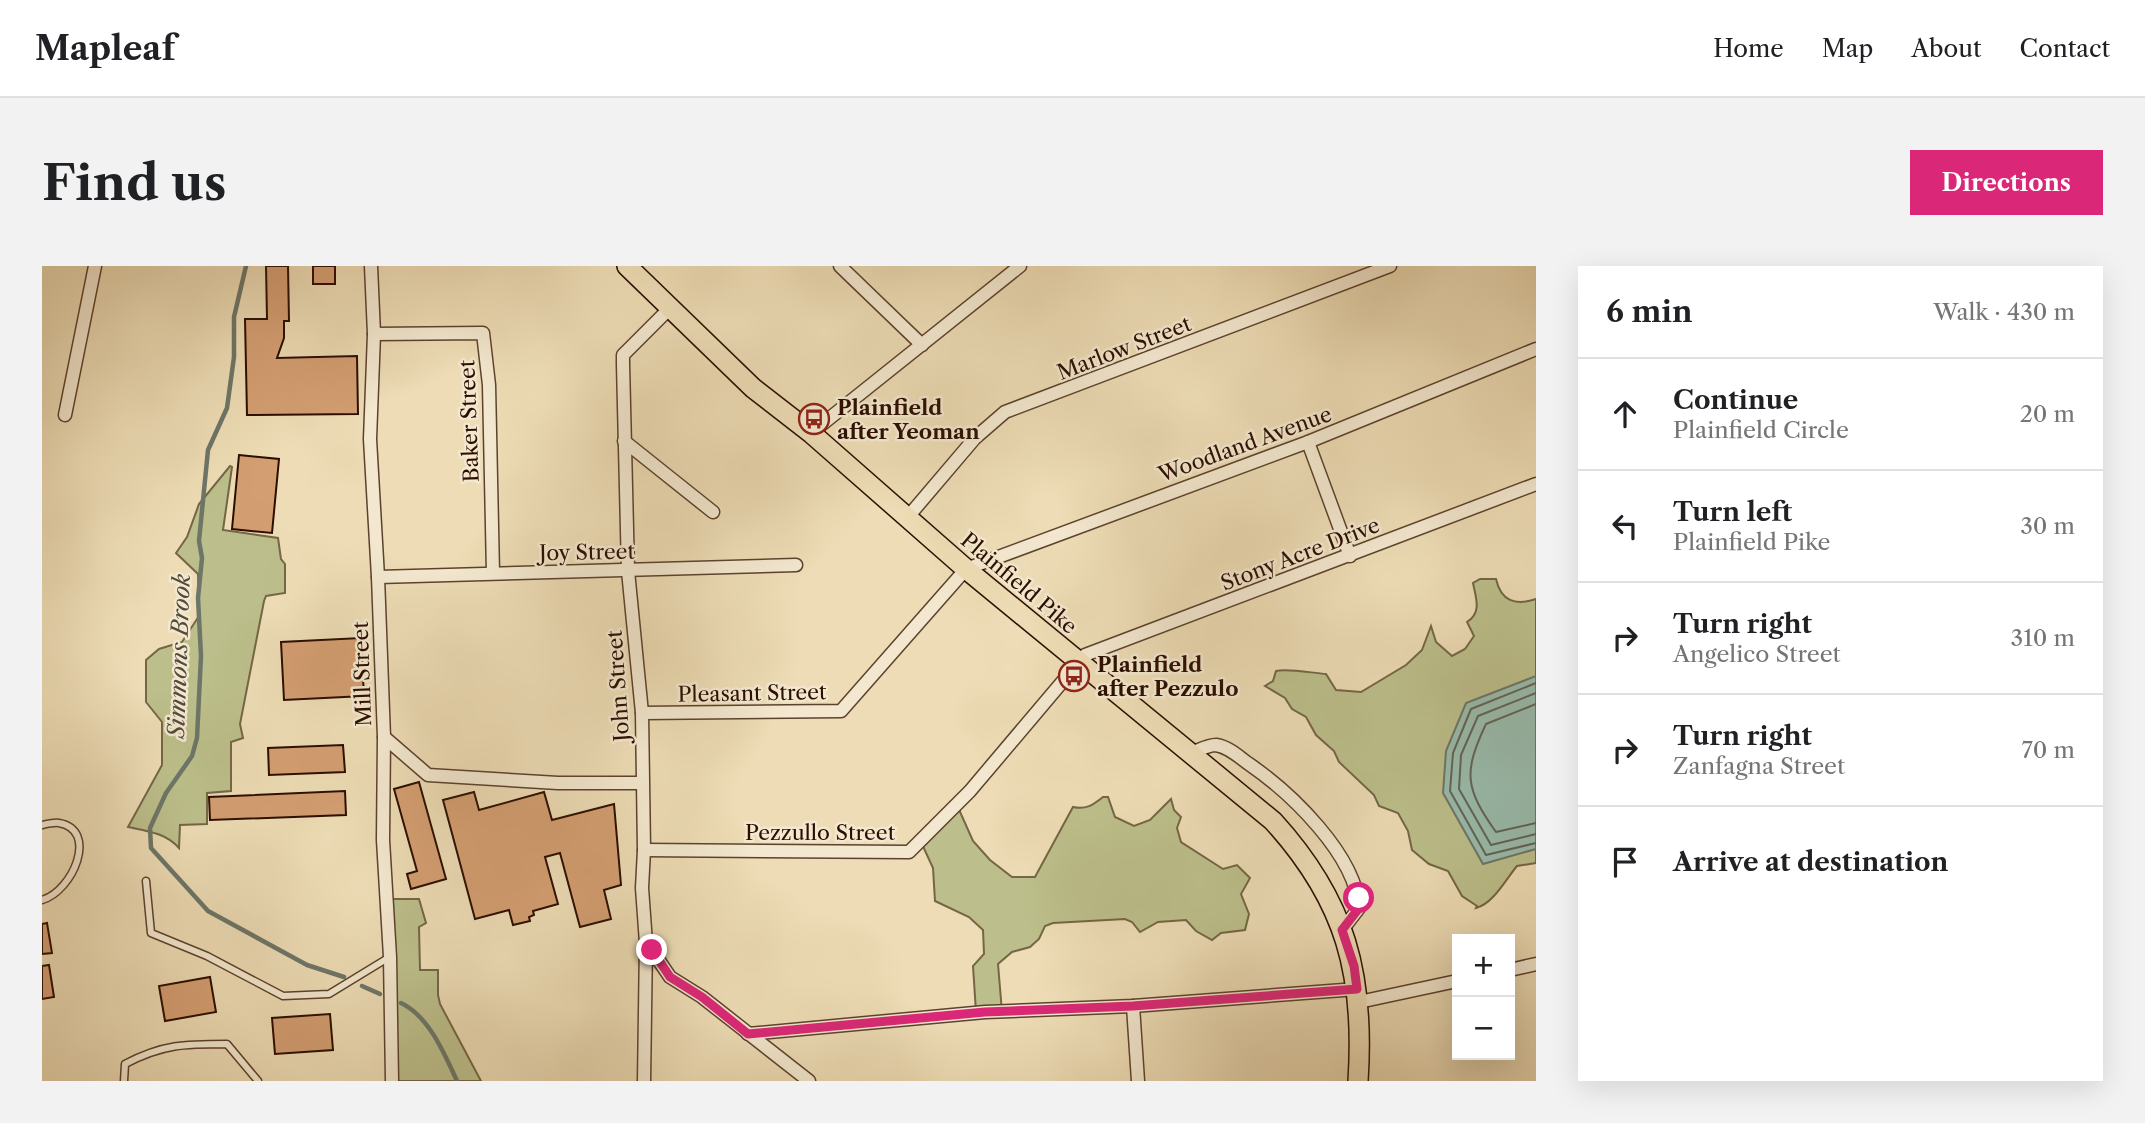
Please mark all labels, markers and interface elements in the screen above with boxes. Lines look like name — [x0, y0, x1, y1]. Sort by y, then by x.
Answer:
text: Mapleaf — [35, 28, 175, 69]
text: Home — [1713, 34, 1784, 63]
text: Map — [1822, 34, 1873, 63]
text: About — [1911, 34, 1982, 63]
text: Contact — [2020, 34, 2110, 63]
button: Directions — [1910, 150, 2103, 215]
text: Find us — [42, 152, 226, 213]
text: 6 min — [1606, 293, 1693, 330]
text: Walk · 430 m — [1933, 298, 2075, 326]
street label: Marlow Street — [1054, 311, 1195, 385]
street label: Baker Street — [454, 359, 484, 483]
text: Continue — [1673, 384, 1798, 416]
place label: Plainfield after Yeoman — [837, 395, 980, 444]
icon: ahead — [1606, 395, 1644, 433]
text: 20 m — [2020, 400, 2075, 428]
street label: Woodland Avenue — [1154, 401, 1335, 487]
bus stop icon: Plainfield after Yeoman — [797, 402, 831, 436]
text: Plainfield Circle — [1673, 416, 1849, 444]
text: Turn left — [1673, 496, 1792, 528]
icon: left — [1606, 507, 1644, 545]
street label: Stony Acre Drive — [1217, 512, 1383, 596]
text: 30 m — [2020, 512, 2075, 540]
street label: Plainfield Pike — [956, 527, 1082, 639]
text: Plainfield Pike — [1673, 528, 1830, 556]
street label: Joy Street — [536, 539, 636, 565]
water label: Simmons Brook — [162, 573, 196, 741]
text: Turn right — [1673, 608, 1812, 640]
icon: right — [1606, 619, 1644, 657]
street label: Mill Street — [348, 620, 376, 727]
text: 310 m — [2011, 624, 2075, 652]
street label: John Street — [602, 629, 635, 745]
text: Angelico Street — [1673, 640, 1841, 668]
place label: Plainfield after Pezzulo — [1097, 652, 1239, 701]
bus stop icon: Plainfield after Pezzulo — [1057, 659, 1091, 693]
street label: Pleasant Street — [677, 679, 827, 707]
text: Turn right — [1673, 720, 1812, 752]
icon: right — [1606, 731, 1644, 769]
text: 70 m — [2022, 736, 2075, 764]
text: Zanfagna Street — [1673, 752, 1845, 780]
street label: Pezzullo Street — [745, 820, 896, 845]
icon: arrive — [1606, 843, 1644, 881]
text: Arrive at destination — [1673, 846, 1948, 878]
route start — [1343, 882, 1374, 913]
route end — [636, 934, 667, 965]
map controls — [1452, 934, 1515, 1060]
button: + — [1452, 934, 1515, 997]
button: − — [1452, 997, 1515, 1060]

